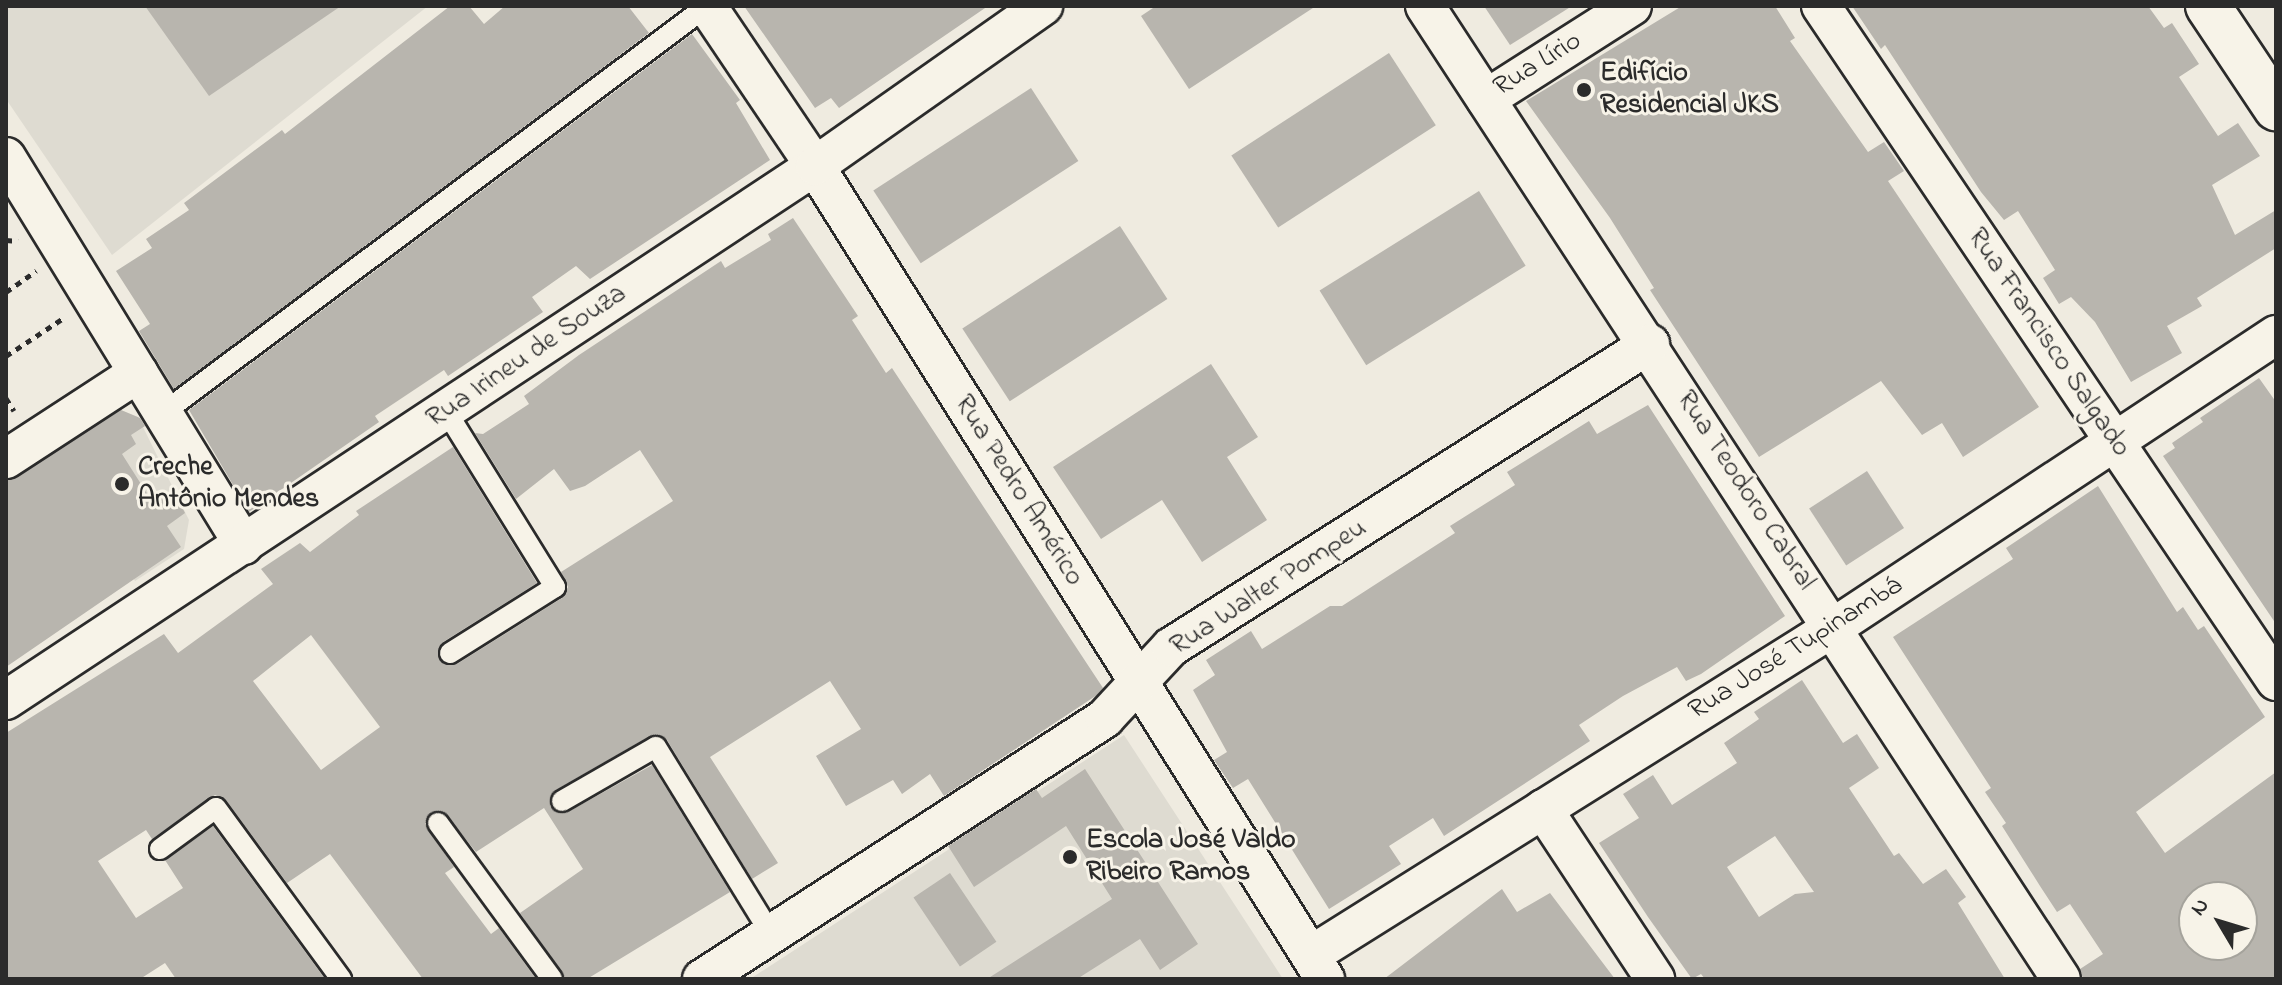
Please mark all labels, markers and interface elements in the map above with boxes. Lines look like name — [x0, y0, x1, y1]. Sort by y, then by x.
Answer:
street label: Rua Lírio — [1488, 25, 1588, 105]
place label: Edifício Residencial JKS — [1600, 57, 1779, 123]
marker: Edifício Residencial JKS — [1575, 81, 1593, 99]
street label: Rua Francisco Salgado — [1959, 222, 2137, 464]
street label: Rua Irineu de Souza — [421, 278, 633, 436]
street label: Rua Teodoro Cabral — [1668, 385, 1822, 597]
street label: Rua Pedro Américo — [946, 389, 1090, 593]
place label: Creche Antônio Mendes — [138, 451, 319, 517]
marker: Creche Antônio Mendes — [113, 475, 131, 493]
street label: Rua Walter Pompeu — [1165, 512, 1373, 664]
street label: Rua José Tupinambá — [1683, 570, 1909, 728]
place label: Escola José Valdo Ribeiro Ramos — [1086, 824, 1295, 890]
marker: Escola José Valdo Ribeiro Ramos — [1061, 848, 1079, 866]
north arrow — [2178, 881, 2258, 961]
text: N — [2183, 892, 2218, 923]

